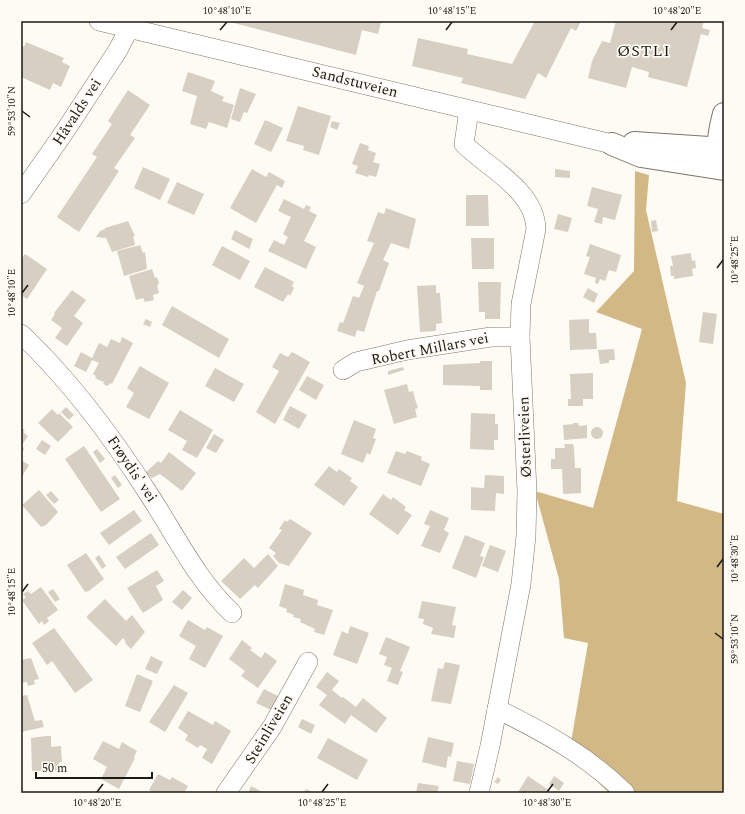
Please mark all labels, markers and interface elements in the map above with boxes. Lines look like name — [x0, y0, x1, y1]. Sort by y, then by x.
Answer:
text: 10°48'10"E — [203, 3, 251, 19]
text: 10°48'15"E — [428, 3, 476, 19]
text: 10°48'20"E — [653, 3, 701, 19]
district label: ØSTLI — [617, 39, 671, 63]
street label: Sandstuveien — [310, 60, 401, 104]
street label: Håvalds vei — [47, 74, 107, 150]
text: 59°53'10"N — [4, 86, 20, 136]
text: 10°48'25"E — [727, 236, 743, 284]
text: 10°48'10"E — [4, 269, 20, 317]
street label: Robert Millars vei — [369, 326, 491, 372]
street label: Østerliveien — [512, 396, 538, 478]
street label: Frøydis' vei — [101, 431, 163, 507]
text: 10°48'30"E — [727, 535, 743, 583]
text: 10°48'15"E — [4, 568, 20, 616]
text: 59°53'10"N — [727, 614, 743, 664]
street label: Steinliveien — [239, 689, 299, 769]
scale bar — [36, 754, 152, 780]
text: 50 m — [42, 759, 67, 778]
text: 10°48'20"E — [73, 795, 121, 811]
text: 10°48'25"E — [298, 795, 346, 811]
text: 10°48'30"E — [523, 795, 571, 811]

